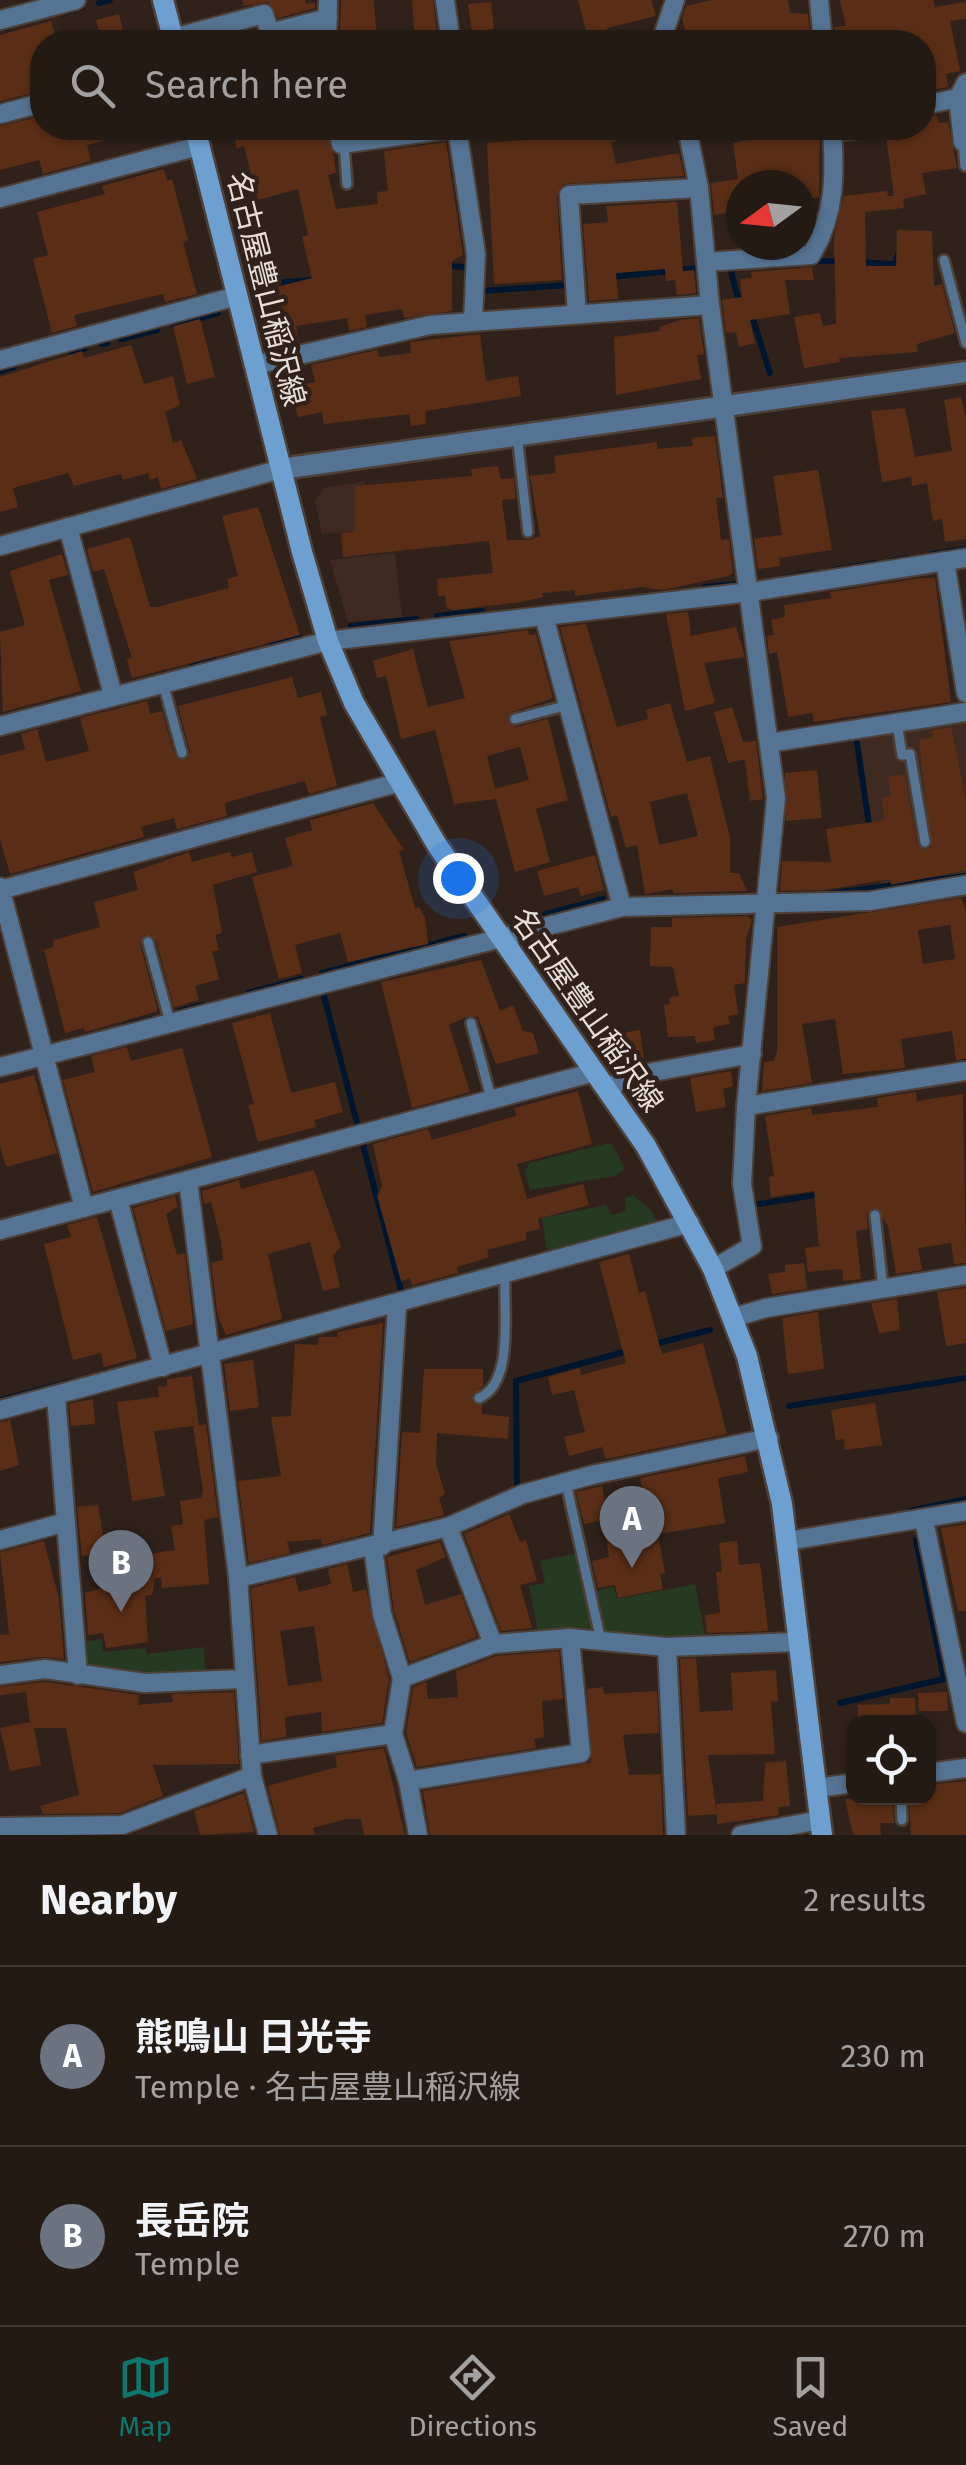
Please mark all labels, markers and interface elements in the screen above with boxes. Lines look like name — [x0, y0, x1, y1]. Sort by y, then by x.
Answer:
search box — [30, 30, 936, 140]
icon: search — [65, 58, 120, 113]
text: Search here — [145, 62, 348, 108]
street label: 名古屋豊山稲沢線 — [220, 168, 312, 410]
north arrow — [726, 170, 816, 260]
your location — [433, 853, 484, 904]
street label: 名古屋豊山稲沢線 — [503, 901, 671, 1119]
pin: A — [600, 1486, 664, 1568]
pin: B — [88, 1530, 154, 1612]
map controls — [846, 1715, 936, 1805]
button: locate — [846, 1715, 936, 1805]
text: Nearby — [40, 1875, 177, 1925]
text: 2 results — [803, 1881, 926, 1919]
text: 熊鳴山 日光寺 — [135, 2014, 372, 2060]
text: A — [63, 2037, 82, 2075]
text: 230 m — [841, 2037, 926, 2075]
text: Temple · 名古屋豊山稲沢線 — [135, 2068, 521, 2106]
text: 長岳院 — [135, 2198, 249, 2244]
text: B — [63, 2217, 82, 2255]
text: 270 m — [843, 2217, 926, 2255]
text: Temple — [135, 2245, 240, 2283]
tab: Map — [118, 2350, 173, 2443]
tab: Directions — [408, 2350, 537, 2443]
tab: Saved — [772, 2350, 848, 2443]

